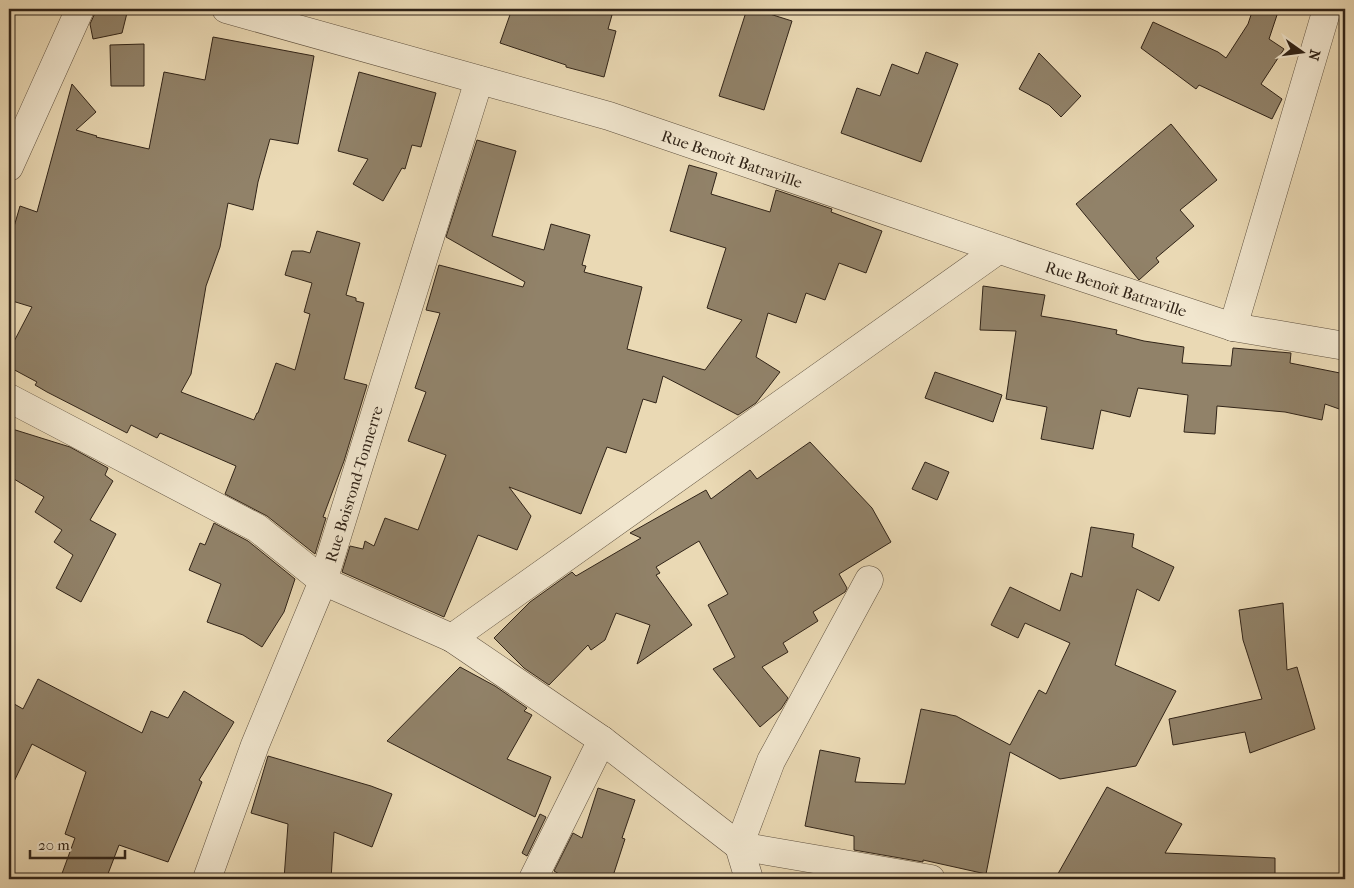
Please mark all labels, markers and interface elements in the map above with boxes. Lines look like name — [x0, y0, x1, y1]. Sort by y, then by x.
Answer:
north arrow — [1276, 28, 1326, 78]
text: N — [1305, 48, 1324, 63]
street label: Rue Benoît Batraville — [659, 126, 805, 192]
street label: Rue Benoît Batraville — [1043, 257, 1189, 321]
street label: Rue Boisrond-Tonnerre — [321, 403, 387, 565]
scale bar — [30, 828, 125, 860]
text: 20 m — [38, 836, 70, 854]

